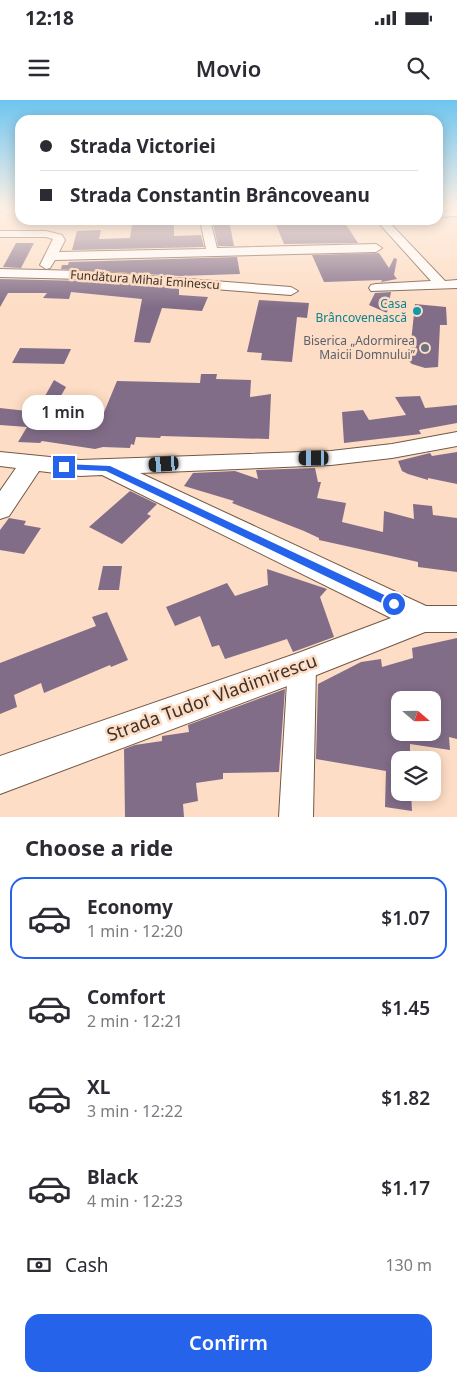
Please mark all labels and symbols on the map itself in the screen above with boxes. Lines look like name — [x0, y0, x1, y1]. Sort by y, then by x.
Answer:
street label: Fundătura Mihai Eminescu — [70, 266, 220, 293]
place label: Casa Brâncovenească — [316, 295, 407, 326]
marker: Casa Brâncovenească — [411, 305, 423, 317]
place label: Biserica „Adormirea Maicii Domnului” — [303, 332, 416, 363]
marker: Biserica „Adormirea Maicii Domnului” — [419, 342, 431, 354]
callout: 1 min — [23, 394, 105, 430]
car — [299, 451, 329, 466]
car — [148, 455, 179, 473]
route end — [53, 456, 75, 478]
route start — [383, 593, 405, 615]
street label: Strada Tudor Vladimirescu — [103, 648, 320, 746]
north arrow — [391, 691, 441, 741]

